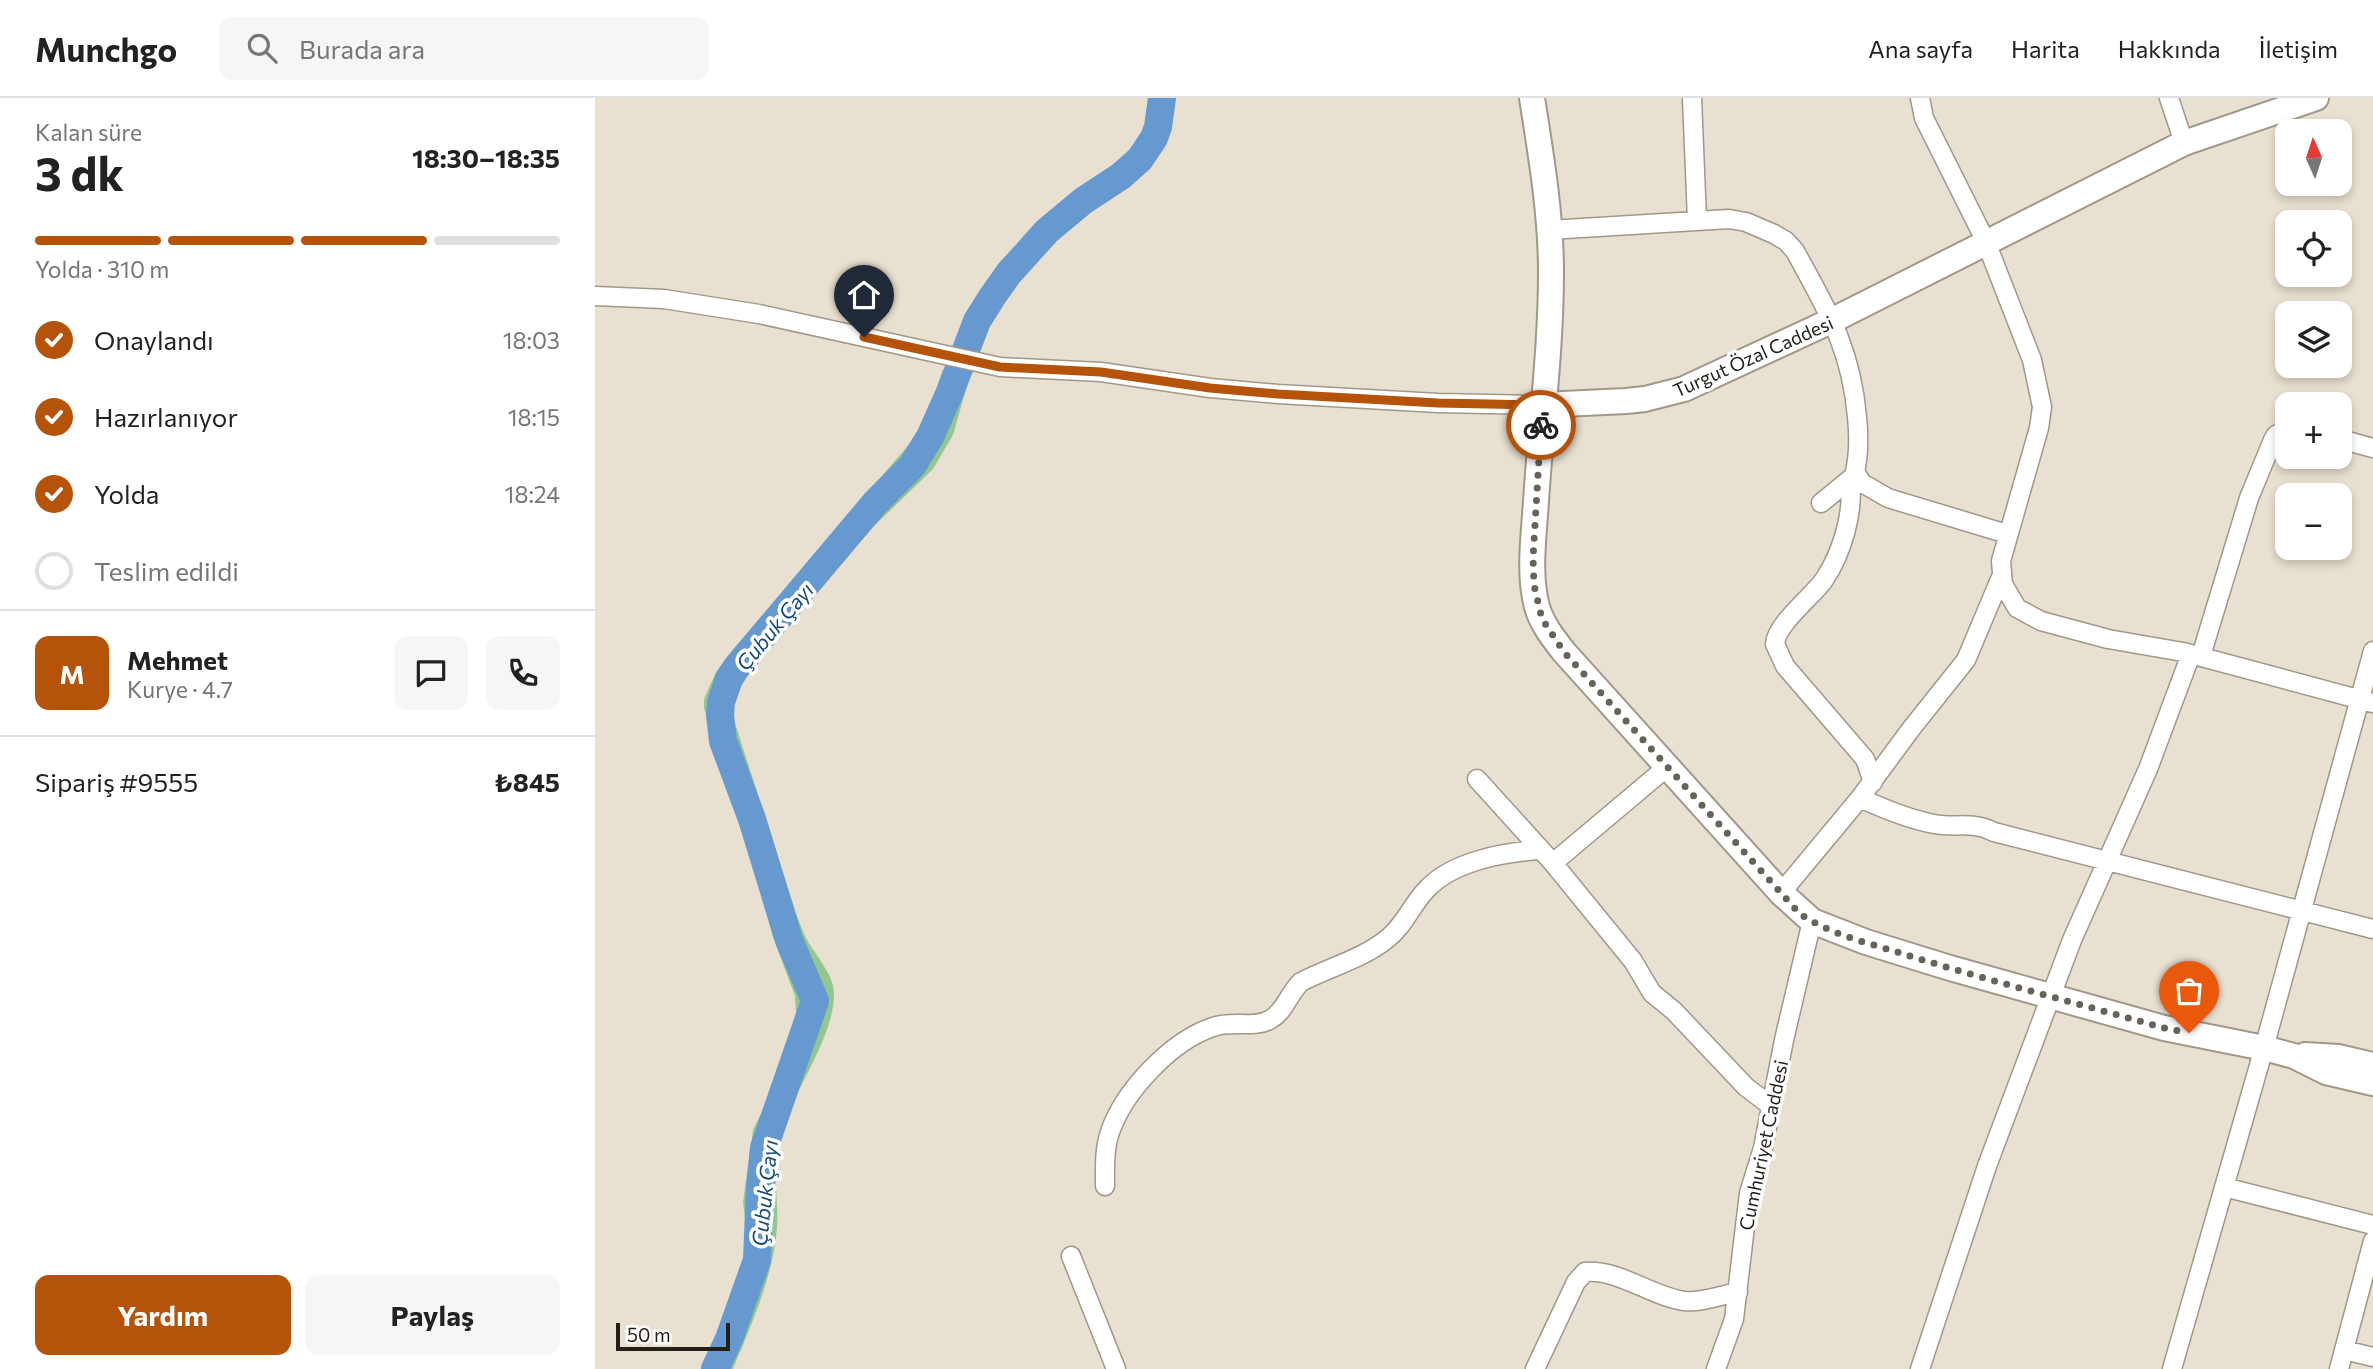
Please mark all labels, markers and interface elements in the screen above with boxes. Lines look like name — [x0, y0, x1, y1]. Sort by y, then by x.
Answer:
search box — [219, 17, 709, 80]
text: Munchgo — [35, 28, 177, 69]
icon: search — [243, 29, 281, 67]
text: Burada ara — [299, 33, 425, 64]
text: Ana sayfa — [1868, 34, 1973, 63]
text: Harita — [2011, 34, 2080, 63]
text: Hakkında — [2118, 34, 2221, 63]
text: İletişim — [2259, 34, 2338, 63]
text: Kalan süre — [35, 118, 142, 146]
north arrow — [2275, 119, 2352, 196]
map controls — [2275, 119, 2352, 560]
text: 18:30–18:35 — [412, 142, 560, 173]
text: 3 dk — [35, 144, 124, 200]
button: locate — [2275, 210, 2352, 287]
text: Yolda · 310 m — [35, 255, 169, 283]
pin — [834, 265, 894, 337]
icon: home — [845, 276, 883, 314]
button: layers — [2275, 301, 2352, 378]
street label: Turgut Özal Caddesi — [1669, 310, 1837, 402]
icon: check — [35, 321, 73, 359]
text: Onaylandı — [94, 324, 214, 355]
text: 18:03 — [503, 326, 560, 354]
courier — [1506, 390, 1576, 460]
button: + — [2275, 392, 2352, 469]
icon: check — [35, 398, 73, 436]
text: Hazırlanıyor — [94, 401, 238, 432]
text: 18:15 — [508, 403, 560, 431]
icon: bike — [1522, 406, 1560, 444]
icon: check — [35, 475, 73, 513]
text: Yolda — [94, 478, 159, 509]
text: 18:24 — [505, 480, 560, 508]
button: − — [2275, 483, 2352, 560]
text: Teslim edildi — [94, 555, 239, 586]
water label: Çubuk Çayı — [730, 577, 818, 675]
button: chat — [394, 636, 468, 710]
button: phone — [486, 636, 560, 710]
text: Mehmet — [127, 644, 228, 675]
text: M — [59, 658, 85, 689]
text: Kurye · 4.7 — [127, 675, 233, 703]
text: Sipariş #9555 — [35, 766, 198, 797]
text: ₺845 — [494, 766, 560, 797]
pin — [2159, 961, 2219, 1033]
icon: bag — [2170, 972, 2208, 1010]
street label: Cumhuriyet Caddesi — [1734, 1058, 1792, 1232]
water label: Çubuk Çayı — [746, 1139, 782, 1247]
button: Yardım — [35, 1275, 291, 1355]
button: Paylaş — [305, 1275, 560, 1355]
scale bar — [616, 1320, 730, 1352]
text: 50 m — [627, 1323, 671, 1346]

